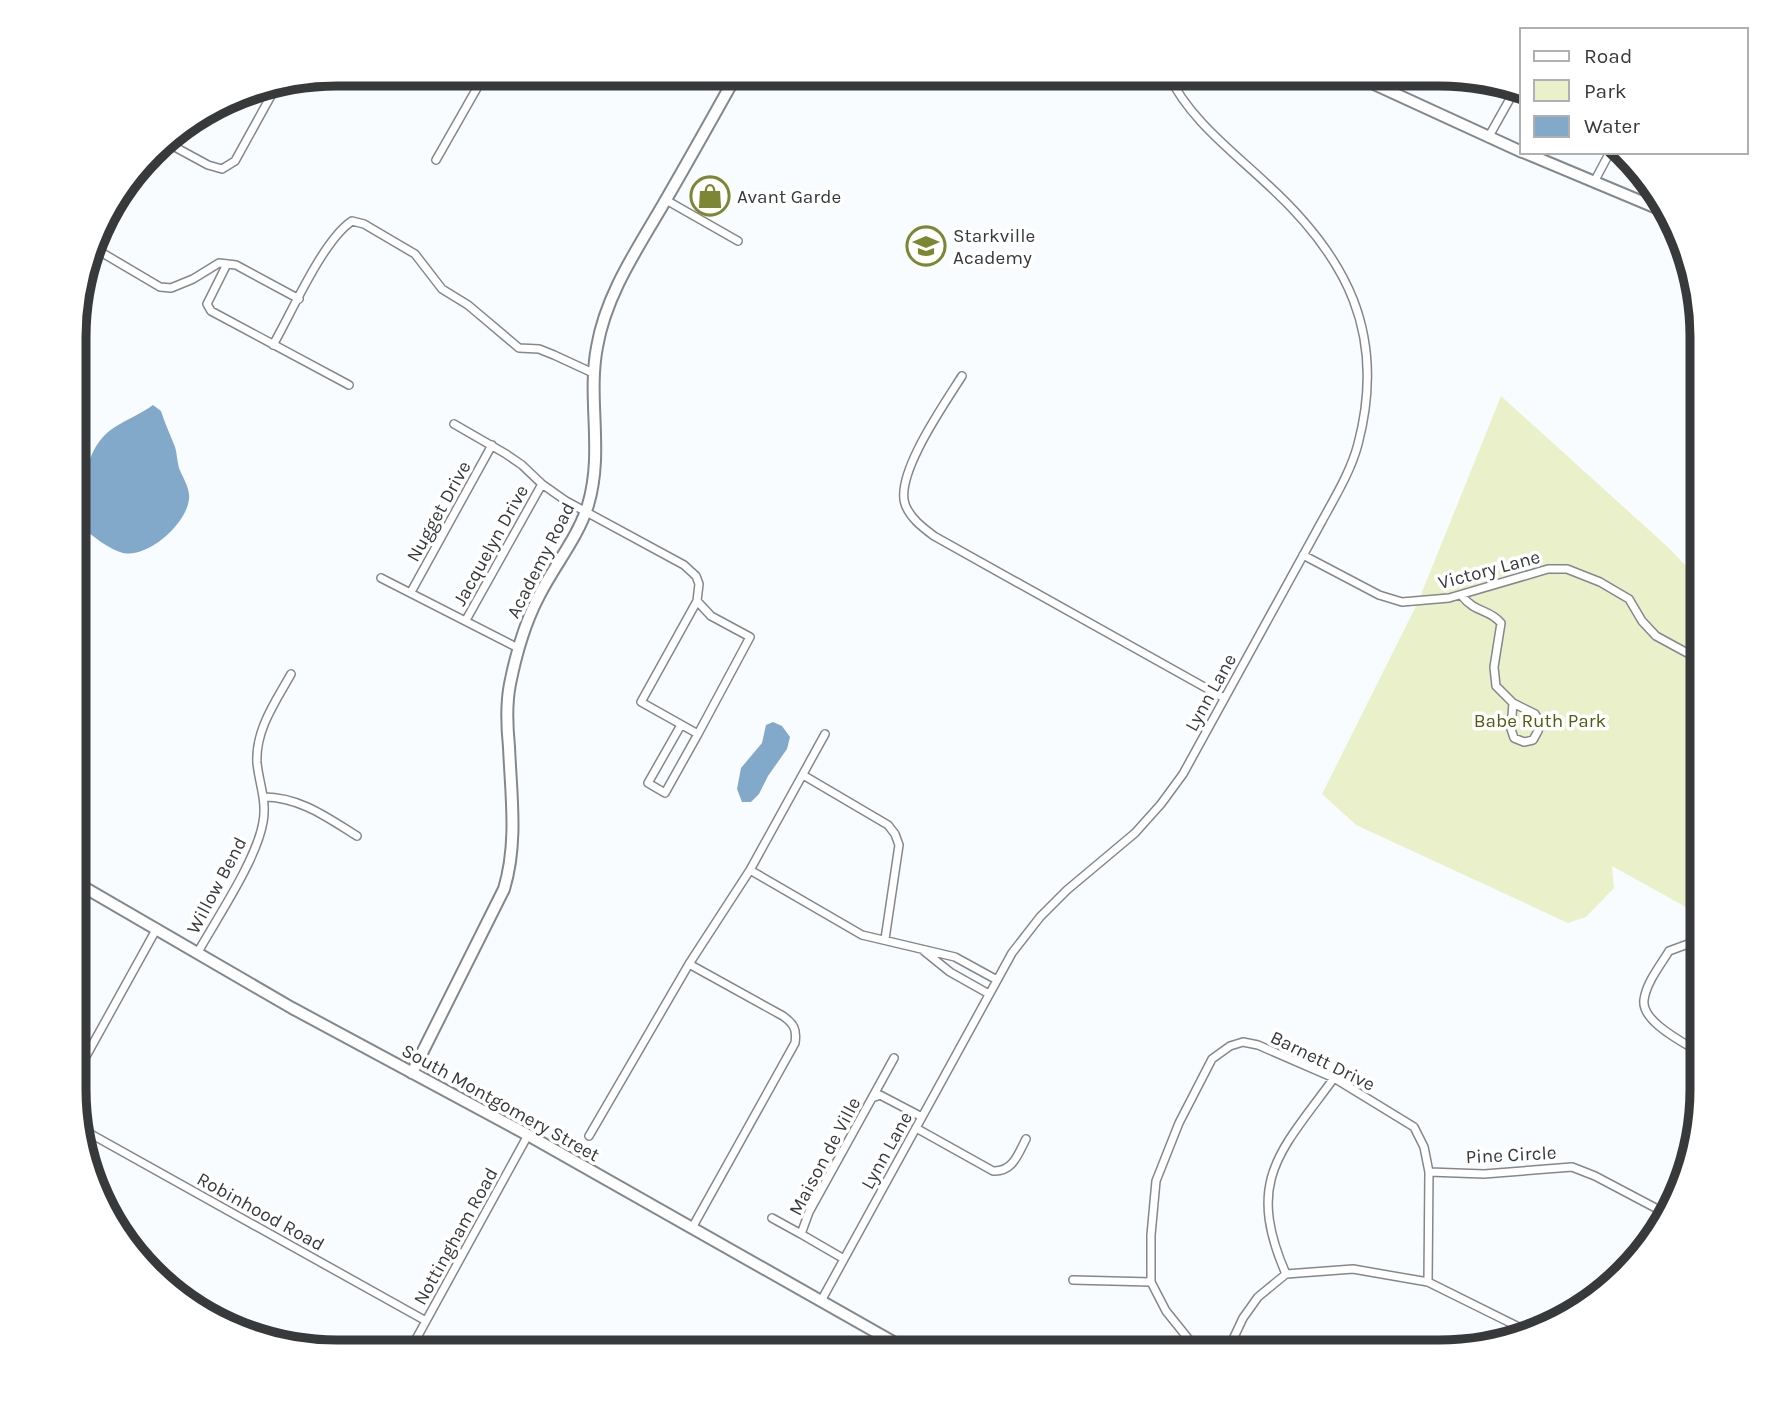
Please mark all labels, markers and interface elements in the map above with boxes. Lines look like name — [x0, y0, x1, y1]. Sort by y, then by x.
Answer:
legend — [1520, 28, 1748, 154]
text: Road — [1584, 44, 1632, 68]
text: Park — [1584, 79, 1627, 103]
text: Water — [1584, 114, 1640, 138]
shop icon: Avant Garde — [689, 175, 731, 217]
place label: Avant Garde — [737, 186, 841, 208]
school or university icon: Starkville Academy — [905, 225, 947, 267]
place label: Starkville Academy — [953, 225, 1035, 269]
street label: Nugget Drive — [402, 457, 476, 566]
street label: Jacquelyn Drive — [449, 481, 533, 610]
street label: Academy Road — [502, 499, 580, 622]
street label: Victory Lane — [1436, 546, 1543, 594]
street label: Lynn Lane — [1181, 650, 1241, 735]
park label: Babe Ruth Park — [1474, 710, 1607, 732]
street label: Willow Bend — [182, 833, 252, 938]
street label: Barnett Drive — [1267, 1026, 1378, 1096]
street label: South Montgomery Street — [398, 1039, 603, 1166]
street label: Maison de Ville — [784, 1094, 865, 1219]
street label: Lynn Lane — [857, 1108, 917, 1193]
street label: Pine Circle — [1465, 1142, 1557, 1168]
street label: Nottingham Road — [409, 1164, 503, 1309]
street label: Robinhood Road — [193, 1168, 328, 1256]

